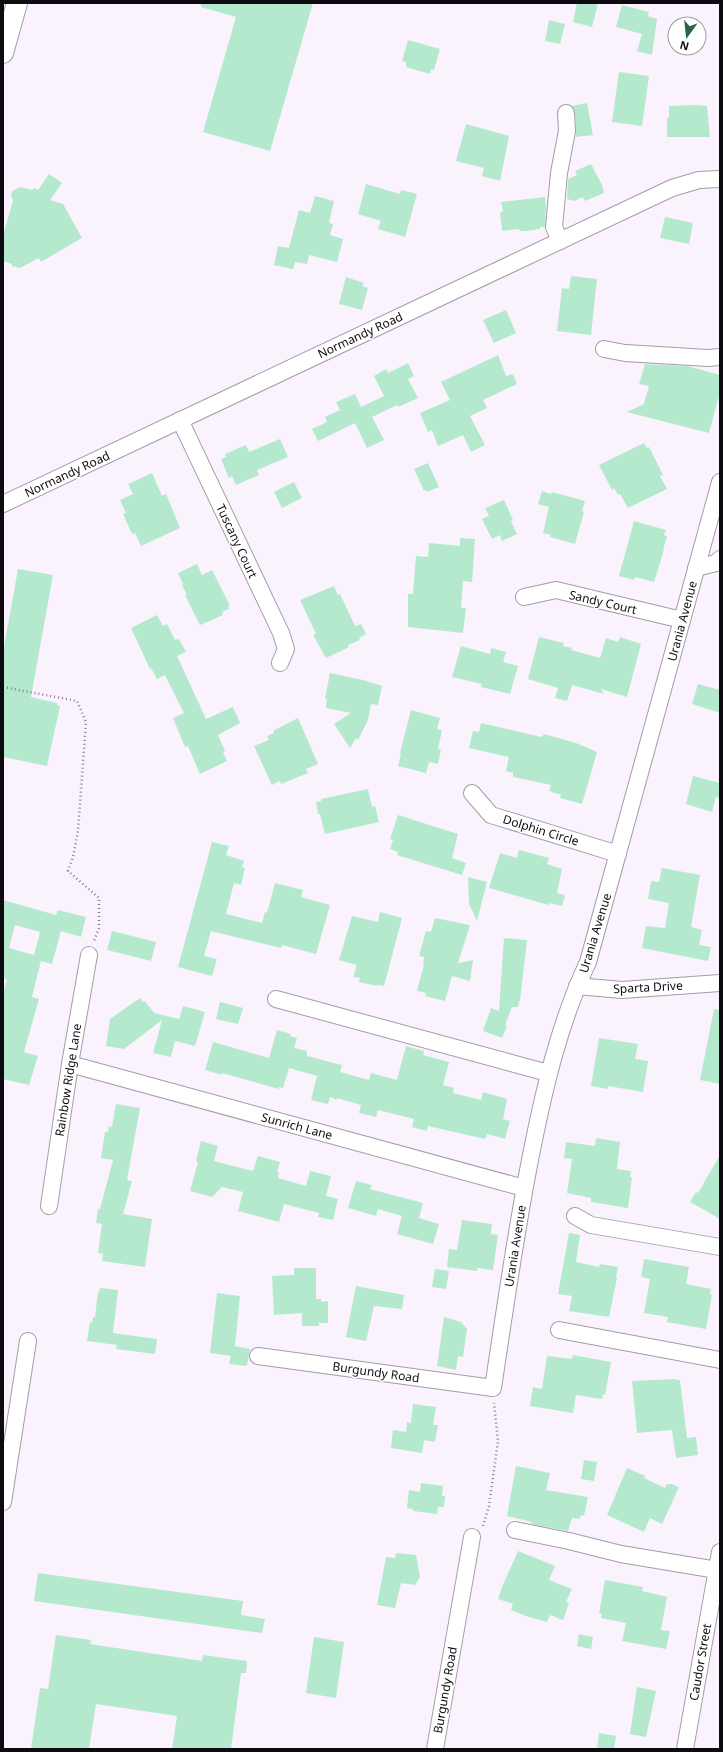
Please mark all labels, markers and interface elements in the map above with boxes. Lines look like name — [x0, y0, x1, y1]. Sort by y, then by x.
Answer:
north arrow — [667, 16, 707, 56]
text: N — [678, 38, 691, 55]
street label: Normandy Road — [315, 308, 405, 362]
street label: Normandy Road — [22, 447, 112, 501]
street label: Tuscany Court — [212, 501, 262, 581]
street label: Urania Avenue — [663, 579, 701, 663]
street label: Sandy Court — [568, 586, 639, 618]
street label: Dolphin Circle — [501, 810, 581, 850]
street label: Urania Avenue — [575, 891, 615, 975]
street label: Sparta Drive — [613, 977, 683, 997]
street label: Rainbow Ridge Lane — [51, 1022, 85, 1138]
street label: Sunrich Lane — [260, 1108, 335, 1144]
street label: Urania Avenue — [500, 1204, 530, 1288]
street label: Burgundy Road — [331, 1357, 421, 1387]
street label: Caudor Street — [685, 1621, 715, 1702]
street label: Burgundy Road — [429, 1645, 461, 1735]

